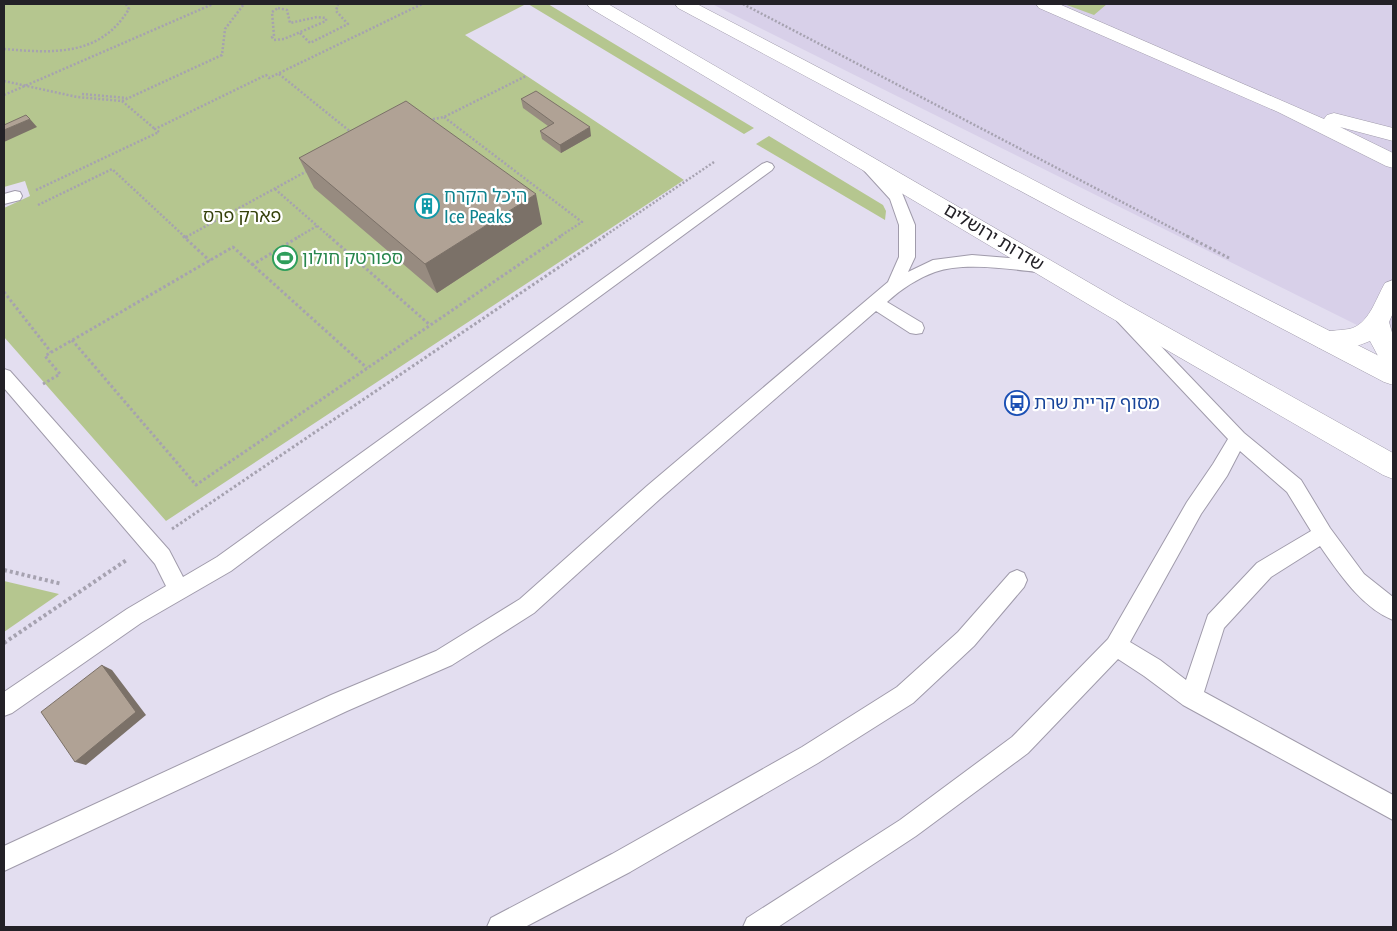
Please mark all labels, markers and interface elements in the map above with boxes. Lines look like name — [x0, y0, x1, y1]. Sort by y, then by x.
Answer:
place label: היכל הקרח Ice Peaks — [444, 185, 527, 228]
building icon: היכל הקרח Ice Peaks — [414, 193, 440, 219]
street label: שדרות ירושלים — [940, 198, 1048, 276]
park label: פארק פרס — [203, 205, 281, 227]
sports icon: ספורטק חולון — [272, 245, 298, 271]
place label: ספורטק חולון — [302, 247, 403, 269]
bus stop icon: מסוף קריית שרת — [1004, 390, 1030, 416]
place label: מסוף קריית שרת — [1034, 392, 1160, 414]

